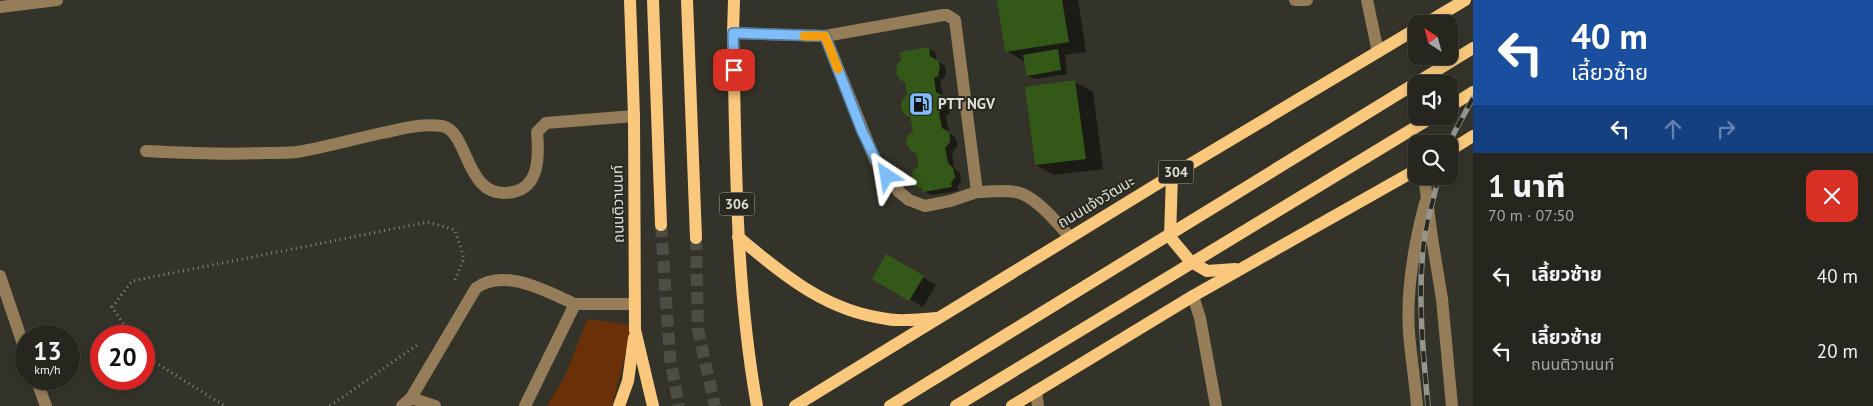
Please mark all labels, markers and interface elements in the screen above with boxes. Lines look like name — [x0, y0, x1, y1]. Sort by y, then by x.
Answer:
text: 40 m — [1571, 13, 1648, 59]
north arrow — [1408, 15, 1458, 65]
map controls — [1408, 15, 1458, 185]
icon: left — [1488, 20, 1553, 85]
pin — [713, 49, 755, 91]
icon: arrive — [720, 56, 748, 84]
text: เลี้ยวซ้าย — [1571, 58, 1648, 86]
button: sound — [1408, 75, 1458, 125]
fuel station icon: PTT NGV — [908, 91, 934, 117]
place label: PTT NGV — [938, 94, 996, 113]
icon: left — [1606, 115, 1634, 143]
icon: ahead — [1659, 115, 1687, 143]
icon: right — [1712, 115, 1740, 143]
button: search — [1408, 135, 1458, 185]
position arrow — [860, 149, 912, 201]
road number: 304 — [1158, 160, 1194, 183]
street label: ถนนติวานนท์ — [607, 165, 628, 243]
text: 1 นาที — [1488, 166, 1565, 205]
button: close — [1806, 170, 1858, 222]
street label: ถนนแจ้งวัฒนะ — [1054, 171, 1138, 232]
road number: 306 — [720, 192, 754, 215]
text: 70 m · 07:50 — [1488, 205, 1574, 225]
icon: left — [1488, 262, 1516, 290]
text: เลี้ยวซ้าย — [1531, 262, 1602, 286]
text: 40 m — [1817, 264, 1858, 288]
speed limit sign: 20 — [90, 325, 155, 390]
text: เลี้ยวซ้าย — [1531, 325, 1602, 349]
text: 13 — [33, 335, 62, 367]
icon: left — [1488, 337, 1516, 365]
text: 20 m — [1817, 339, 1858, 363]
text: ถนนติวานนท์ — [1531, 354, 1614, 374]
text: km/h — [34, 362, 61, 377]

